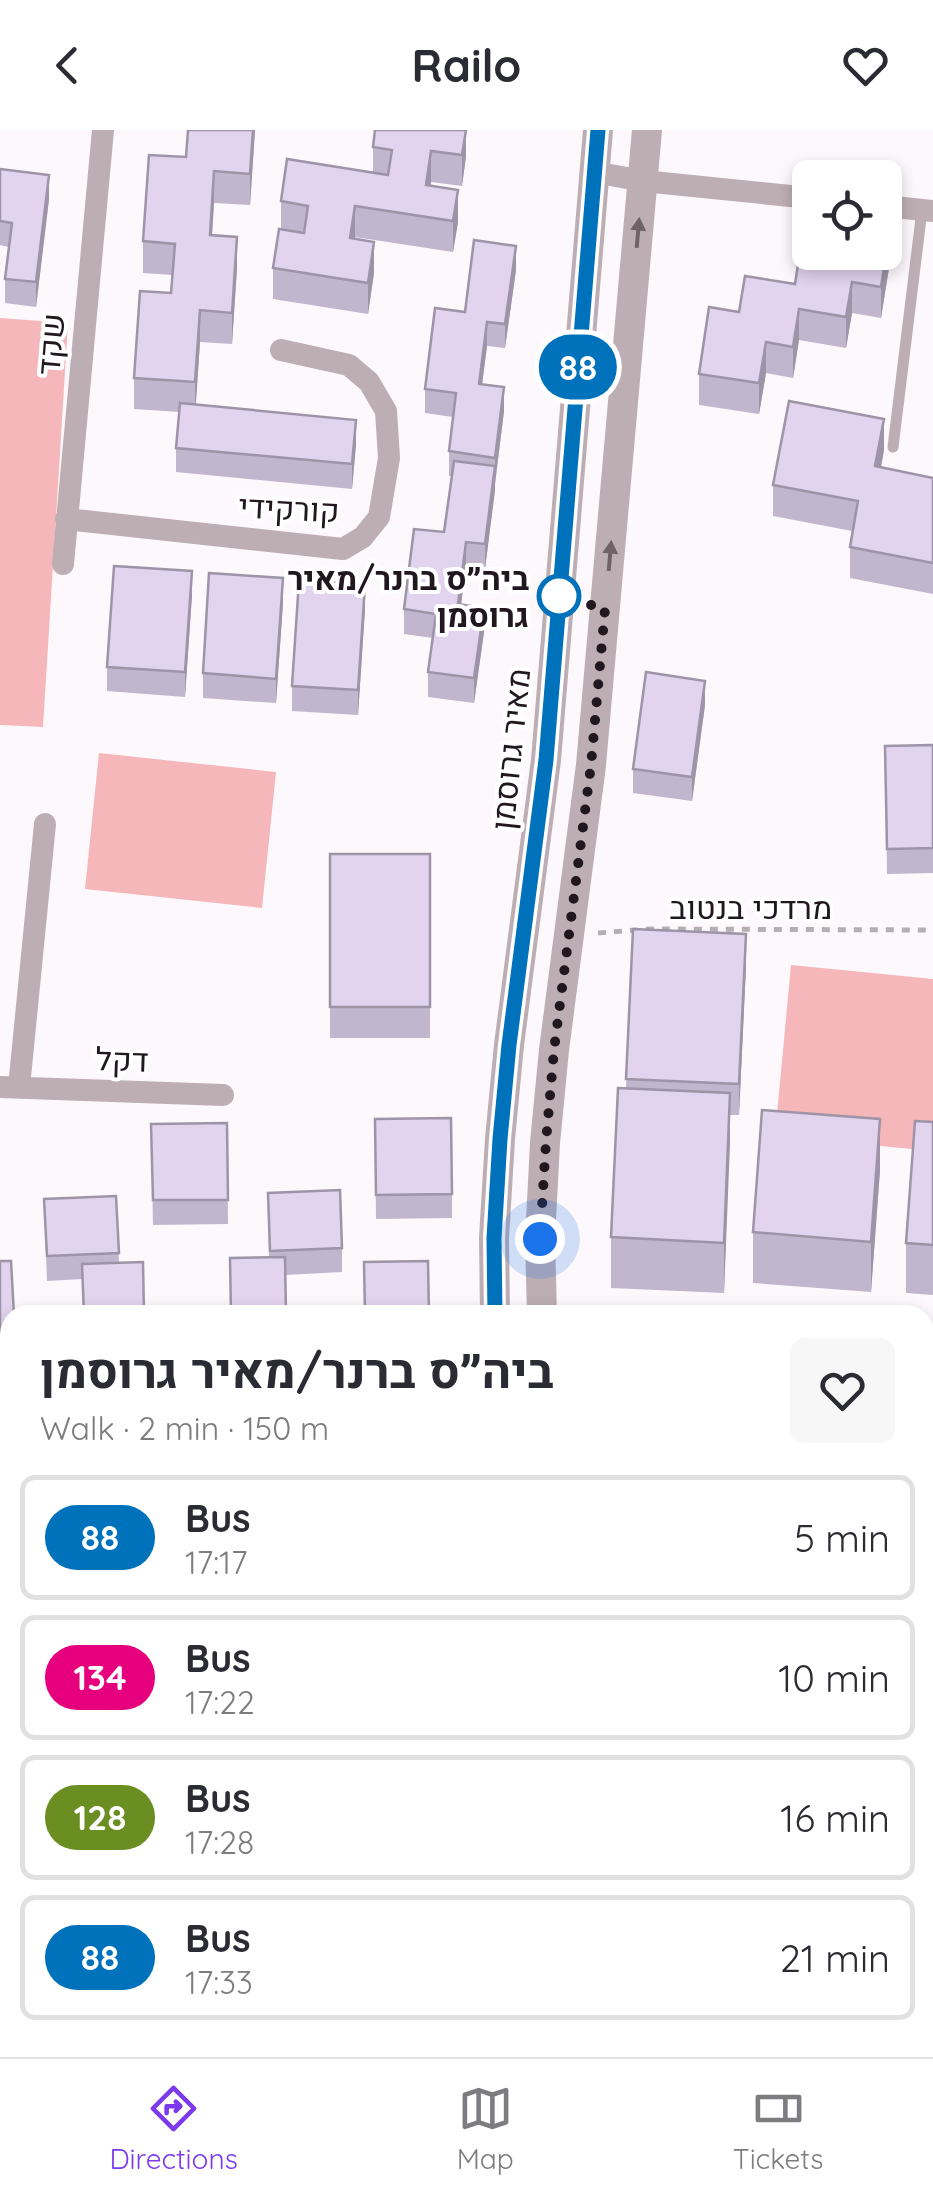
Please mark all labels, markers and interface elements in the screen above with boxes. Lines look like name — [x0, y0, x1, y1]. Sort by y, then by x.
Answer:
text: Railo — [412, 37, 521, 93]
icon: back — [40, 38, 95, 93]
icon: heart — [838, 38, 893, 93]
map controls — [792, 160, 902, 270]
button: locate — [792, 160, 902, 270]
one-way arrow — [631, 216, 647, 248]
street label: שקד — [27, 311, 73, 377]
line badge: 88 — [533, 334, 623, 400]
text: 88 — [559, 345, 597, 389]
street label: קורקידי — [238, 485, 340, 531]
one-way arrow — [602, 540, 618, 572]
place label: ביה״ס ברנר/מאיר גרוסמן — [288, 558, 529, 635]
marker: ביה״ס ברנר/מאיר גרוסמן — [538, 575, 580, 617]
street label: מאיר גרוסמן — [482, 666, 538, 832]
street label: מרדכי בנטוב — [670, 887, 832, 927]
street label: דקל — [95, 1038, 149, 1080]
your location — [515, 1214, 565, 1264]
button: heart — [790, 1338, 895, 1443]
text: ביה״ס ברנר/מאיר גרוסמן — [40, 1340, 554, 1400]
text: Walk · 2 min · 150 m — [40, 1408, 329, 1448]
text: Bus — [185, 1494, 251, 1542]
text: 5 min — [794, 1514, 890, 1562]
text: 88 — [81, 1515, 119, 1559]
text: 17:17 — [185, 1542, 248, 1582]
text: Bus — [185, 1634, 251, 1682]
text: 10 min — [778, 1654, 890, 1702]
text: 134 — [74, 1655, 127, 1699]
text: 17:22 — [185, 1682, 255, 1722]
text: Bus — [185, 1774, 251, 1822]
text: 16 min — [780, 1794, 890, 1842]
text: 128 — [74, 1795, 126, 1839]
text: 17:28 — [185, 1822, 254, 1862]
text: Bus — [185, 1914, 251, 1962]
text: 21 min — [780, 1934, 890, 1982]
text: 88 — [81, 1935, 119, 1979]
text: 17:33 — [185, 1962, 253, 2002]
tab: Directions — [109, 2081, 238, 2176]
tab: Map — [457, 2081, 514, 2176]
tab: Tickets — [733, 2081, 824, 2176]

